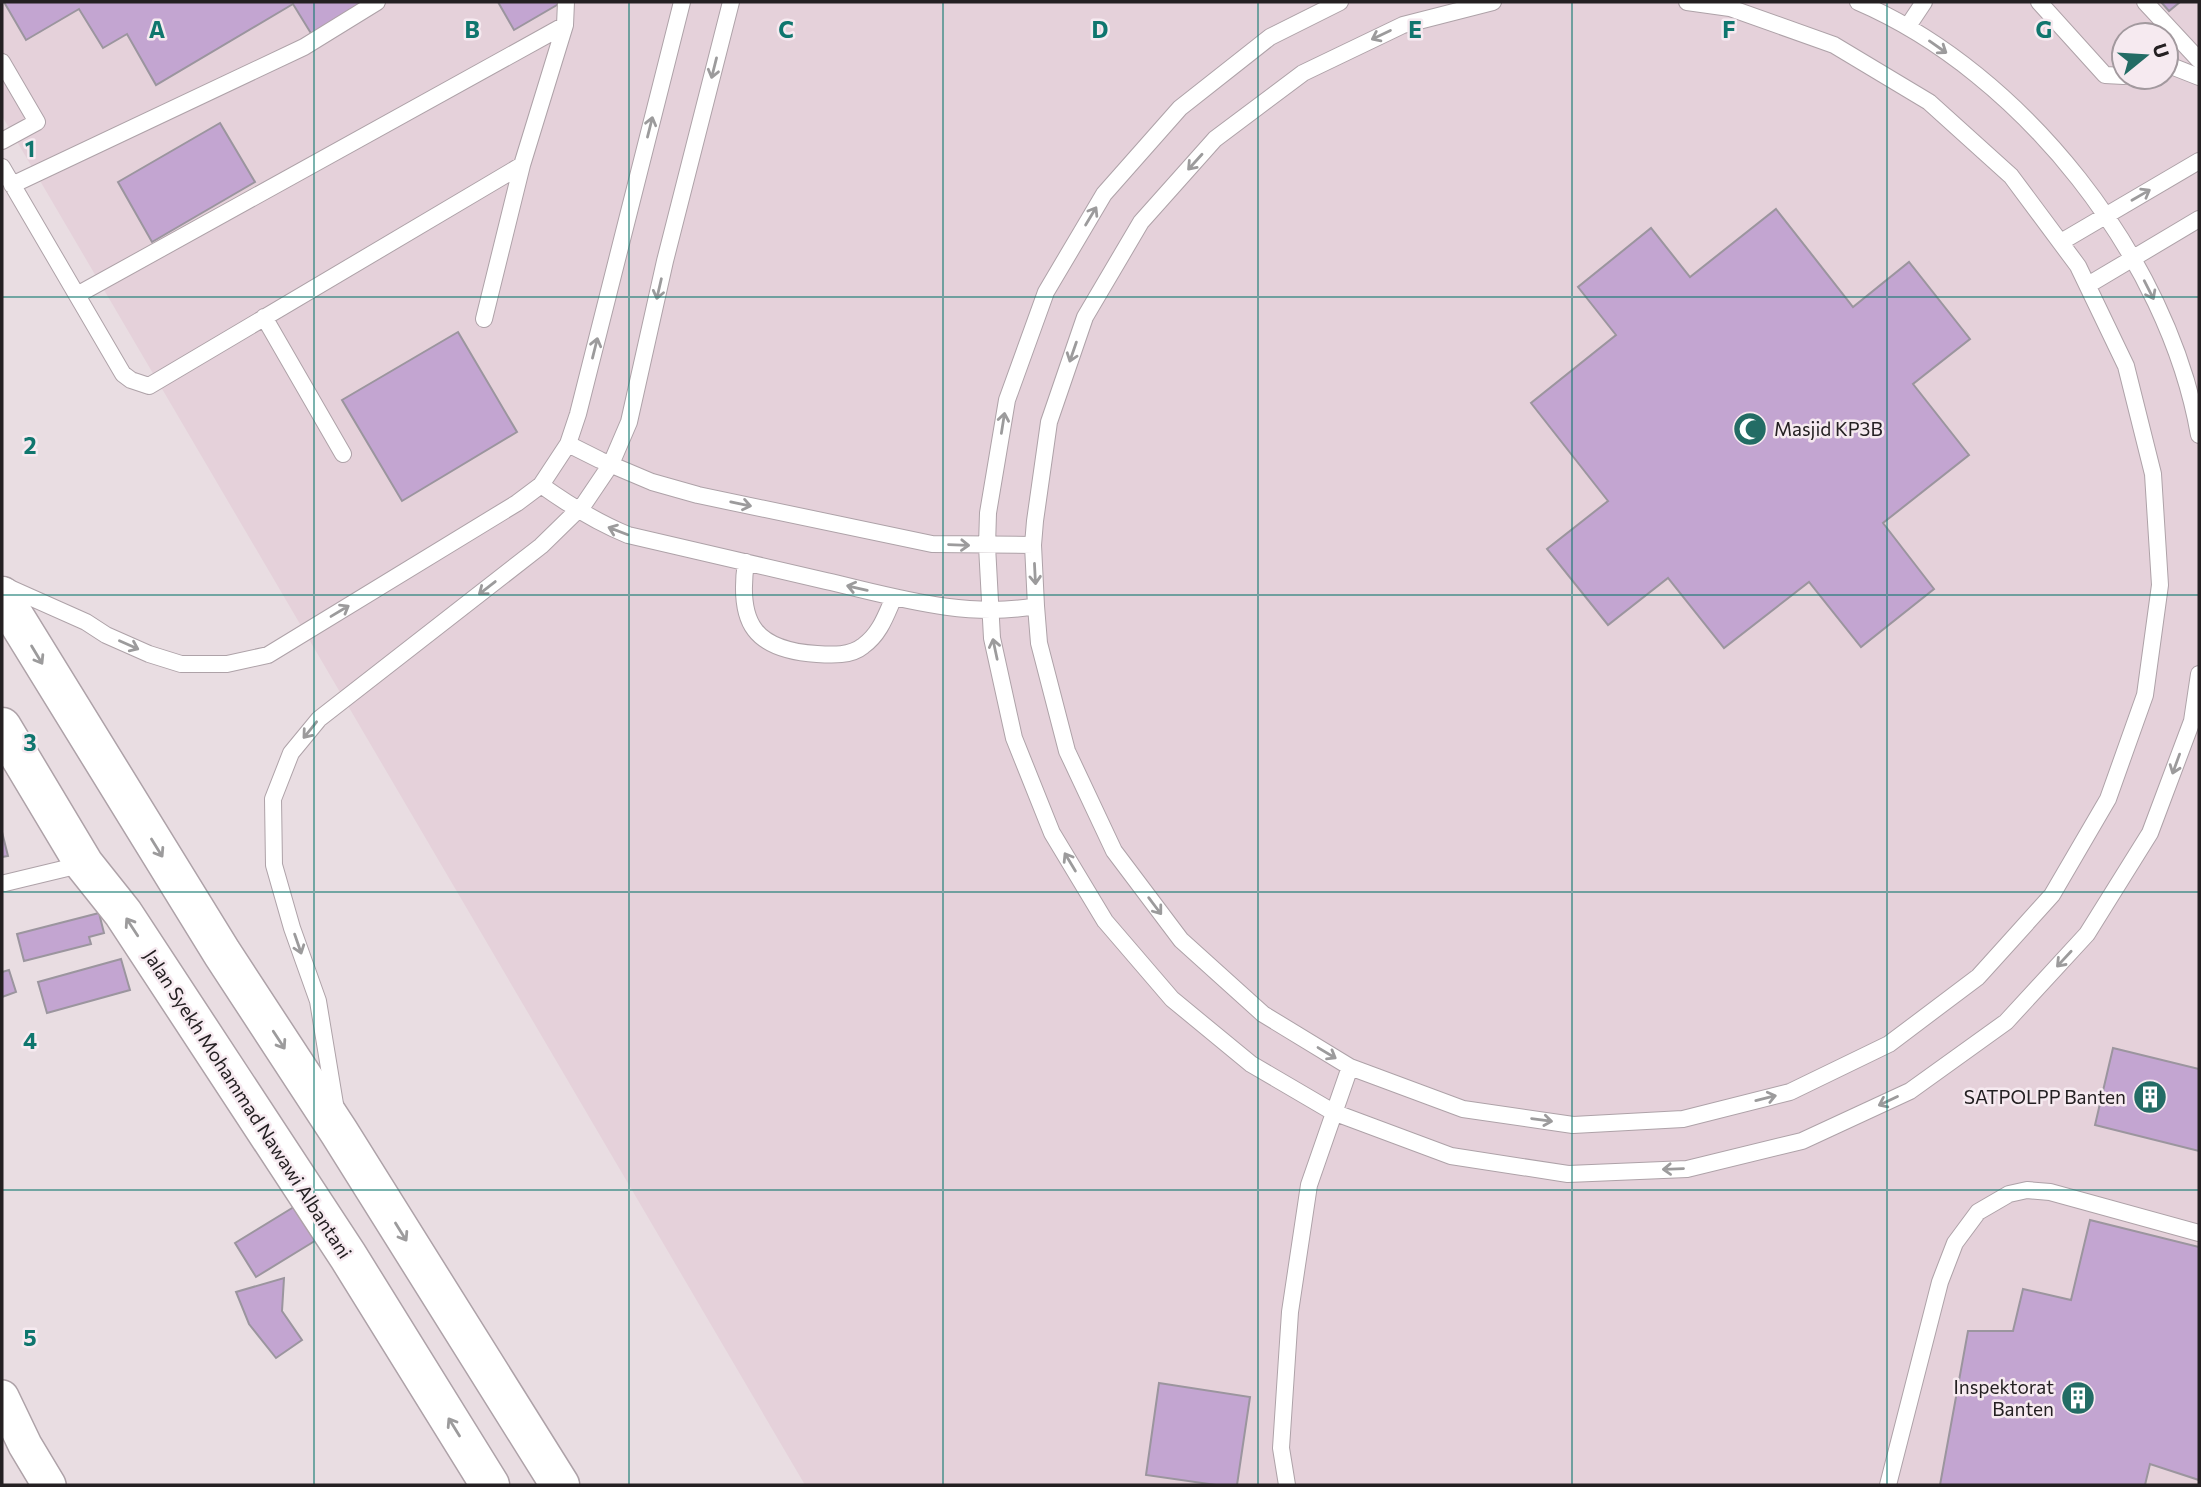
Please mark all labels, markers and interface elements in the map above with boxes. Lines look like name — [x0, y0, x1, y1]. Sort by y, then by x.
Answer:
text: A — [149, 15, 166, 43]
text: B — [464, 15, 480, 43]
text: C — [778, 15, 794, 43]
text: D — [1092, 15, 1109, 43]
text: E — [1408, 15, 1422, 43]
text: F — [1722, 15, 1736, 43]
text: G — [2036, 15, 2052, 43]
north arrow — [2110, 21, 2180, 91]
one-way arrow — [1371, 29, 1392, 43]
one-way arrow — [1928, 40, 1947, 54]
text: U — [2149, 40, 2175, 61]
one-way arrow — [707, 56, 720, 79]
one-way arrow — [644, 116, 657, 139]
text: 1 — [25, 134, 35, 162]
one-way arrow — [1187, 153, 1203, 171]
one-way arrow — [2130, 188, 2150, 202]
one-way arrow — [1085, 206, 1099, 226]
one-way arrow — [652, 277, 665, 300]
one-way arrow — [2143, 279, 2157, 300]
one-way arrow — [589, 337, 602, 359]
one-way arrow — [1066, 340, 1078, 362]
mosque icon: Masjid KP3B — [1731, 410, 1769, 448]
one-way arrow — [997, 413, 1010, 435]
place label: Masjid KP3B — [1774, 417, 1883, 440]
text: 2 — [23, 431, 37, 459]
one-way arrow — [729, 498, 752, 512]
one-way arrow — [607, 524, 629, 536]
one-way arrow — [947, 539, 970, 552]
one-way arrow — [1028, 562, 1041, 585]
one-way arrow — [478, 580, 496, 595]
one-way arrow — [846, 581, 869, 594]
one-way arrow — [330, 603, 350, 617]
one-way arrow — [987, 638, 1001, 661]
one-way arrow — [118, 639, 140, 652]
one-way arrow — [30, 644, 44, 664]
one-way arrow — [302, 721, 317, 739]
text: 3 — [23, 728, 37, 756]
one-way arrow — [2168, 752, 2181, 774]
one-way arrow — [150, 837, 164, 857]
one-way arrow — [1062, 853, 1076, 873]
one-way arrow — [1148, 896, 1163, 915]
one-way arrow — [125, 918, 139, 937]
one-way arrow — [293, 933, 305, 955]
street label: Jalan Syekh Mohammad Nawawi Albantani — [140, 945, 357, 1263]
one-way arrow — [2055, 950, 2072, 967]
text: 4 — [23, 1026, 37, 1054]
one-way arrow — [272, 1030, 286, 1049]
one-way arrow — [1316, 1046, 1336, 1060]
building icon: SATPOLPP Banten — [2131, 1078, 2169, 1116]
place label: SATPOLPP Banten — [1964, 1085, 2126, 1108]
one-way arrow — [1754, 1091, 1777, 1104]
one-way arrow — [1878, 1095, 1899, 1109]
one-way arrow — [1530, 1114, 1553, 1127]
one-way arrow — [1662, 1163, 1685, 1176]
one-way arrow — [395, 1221, 409, 1241]
text: 5 — [23, 1323, 37, 1351]
place label: Inspektorat Banten — [1953, 1375, 2054, 1420]
building icon: Inspektorat Banten — [2059, 1379, 2097, 1417]
one-way arrow — [446, 1418, 460, 1438]

